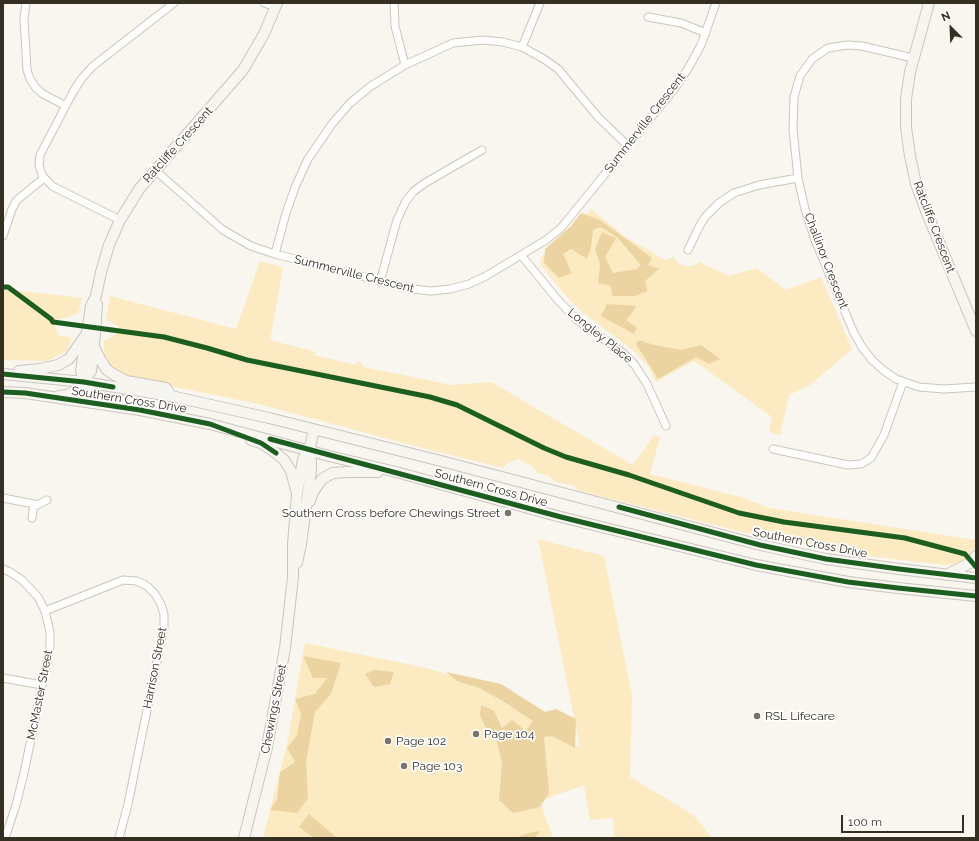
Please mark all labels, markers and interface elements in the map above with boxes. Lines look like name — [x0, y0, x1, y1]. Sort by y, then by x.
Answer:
north arrow — [931, 8, 971, 48]
text: N — [939, 9, 952, 24]
street label: Summerville Crescent — [601, 70, 689, 176]
street label: Ratcliffe Crescent — [140, 104, 216, 186]
street label: Ratcliffe Crescent — [910, 179, 958, 275]
street label: Challinor Crescent — [801, 211, 851, 311]
street label: Summerville Crescent — [293, 252, 415, 296]
street label: Longley Place — [565, 306, 635, 366]
street label: Southern Cross Drive — [70, 384, 188, 416]
street label: Southern Cross Drive — [433, 466, 549, 510]
place label: Southern Cross before Chewings Street — [282, 506, 500, 520]
marker: Southern Cross before Chewings Street — [503, 508, 513, 518]
street label: Southern Cross Drive — [751, 525, 869, 561]
street label: Harrison Street — [140, 626, 170, 710]
street label: McMaster Street — [24, 649, 56, 741]
street label: Chewings Street — [258, 663, 290, 755]
place label: RSL Lifecare — [765, 709, 835, 723]
marker: RSL Lifecare — [752, 711, 762, 721]
place label: Page 104 — [484, 727, 534, 741]
marker: Page 104 — [471, 729, 481, 739]
place label: Page 102 — [396, 734, 446, 748]
marker: Page 102 — [383, 736, 393, 746]
place label: Page 103 — [412, 759, 462, 773]
marker: Page 103 — [399, 761, 409, 771]
scale bar — [843, 807, 966, 833]
text: 100 m — [848, 815, 882, 829]

